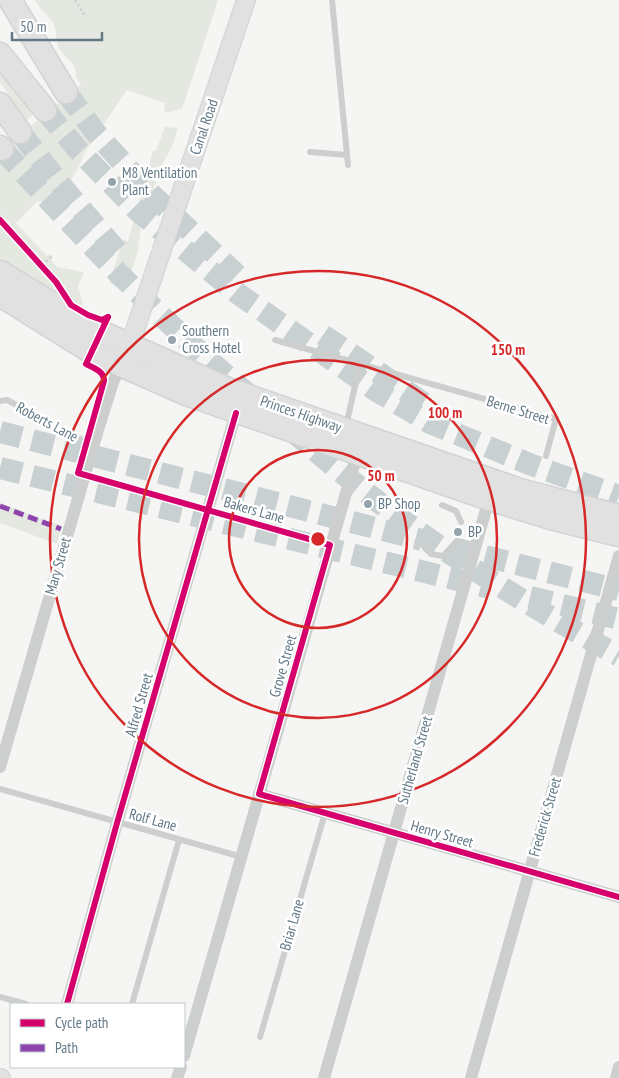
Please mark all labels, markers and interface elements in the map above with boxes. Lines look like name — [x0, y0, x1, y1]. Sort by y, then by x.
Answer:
scale bar — [12, 10, 102, 42]
text: 50 m — [20, 17, 46, 36]
street label: Canal Road — [185, 97, 222, 157]
place label: M8 Ventilation Plant — [122, 163, 197, 199]
marker: M8 Ventilation Plant — [106, 176, 118, 188]
place label: Southern Cross Hotel — [182, 321, 241, 357]
marker: Southern Cross Hotel — [166, 334, 178, 346]
text: 150 m — [491, 340, 525, 359]
street label: Princes Highway — [258, 391, 345, 436]
street label: Berne Street — [485, 391, 552, 428]
street label: Roberts Lane — [13, 397, 81, 446]
text: 100 m — [428, 403, 462, 422]
text: 50 m — [367, 466, 395, 485]
street label: Bakers Lane — [222, 492, 287, 527]
place label: BP Shop — [378, 494, 421, 513]
marker: BP Shop — [362, 498, 374, 510]
place label: BP — [468, 522, 482, 541]
marker: BP — [452, 526, 464, 538]
centre of rings — [309, 530, 327, 548]
street label: Mary Street — [40, 535, 75, 597]
street label: Grove Street — [265, 632, 300, 699]
street label: Alfred Street — [120, 671, 157, 739]
street label: Sutherland Street — [393, 714, 436, 806]
street label: Frederick Street — [524, 775, 565, 859]
street label: Rolf Lane — [127, 804, 179, 835]
street label: Henry Street — [409, 816, 476, 852]
street label: Briar Lane — [275, 897, 308, 953]
legend — [10, 1003, 185, 1068]
text: Cycle path — [55, 1013, 108, 1032]
text: Path — [55, 1038, 78, 1057]

